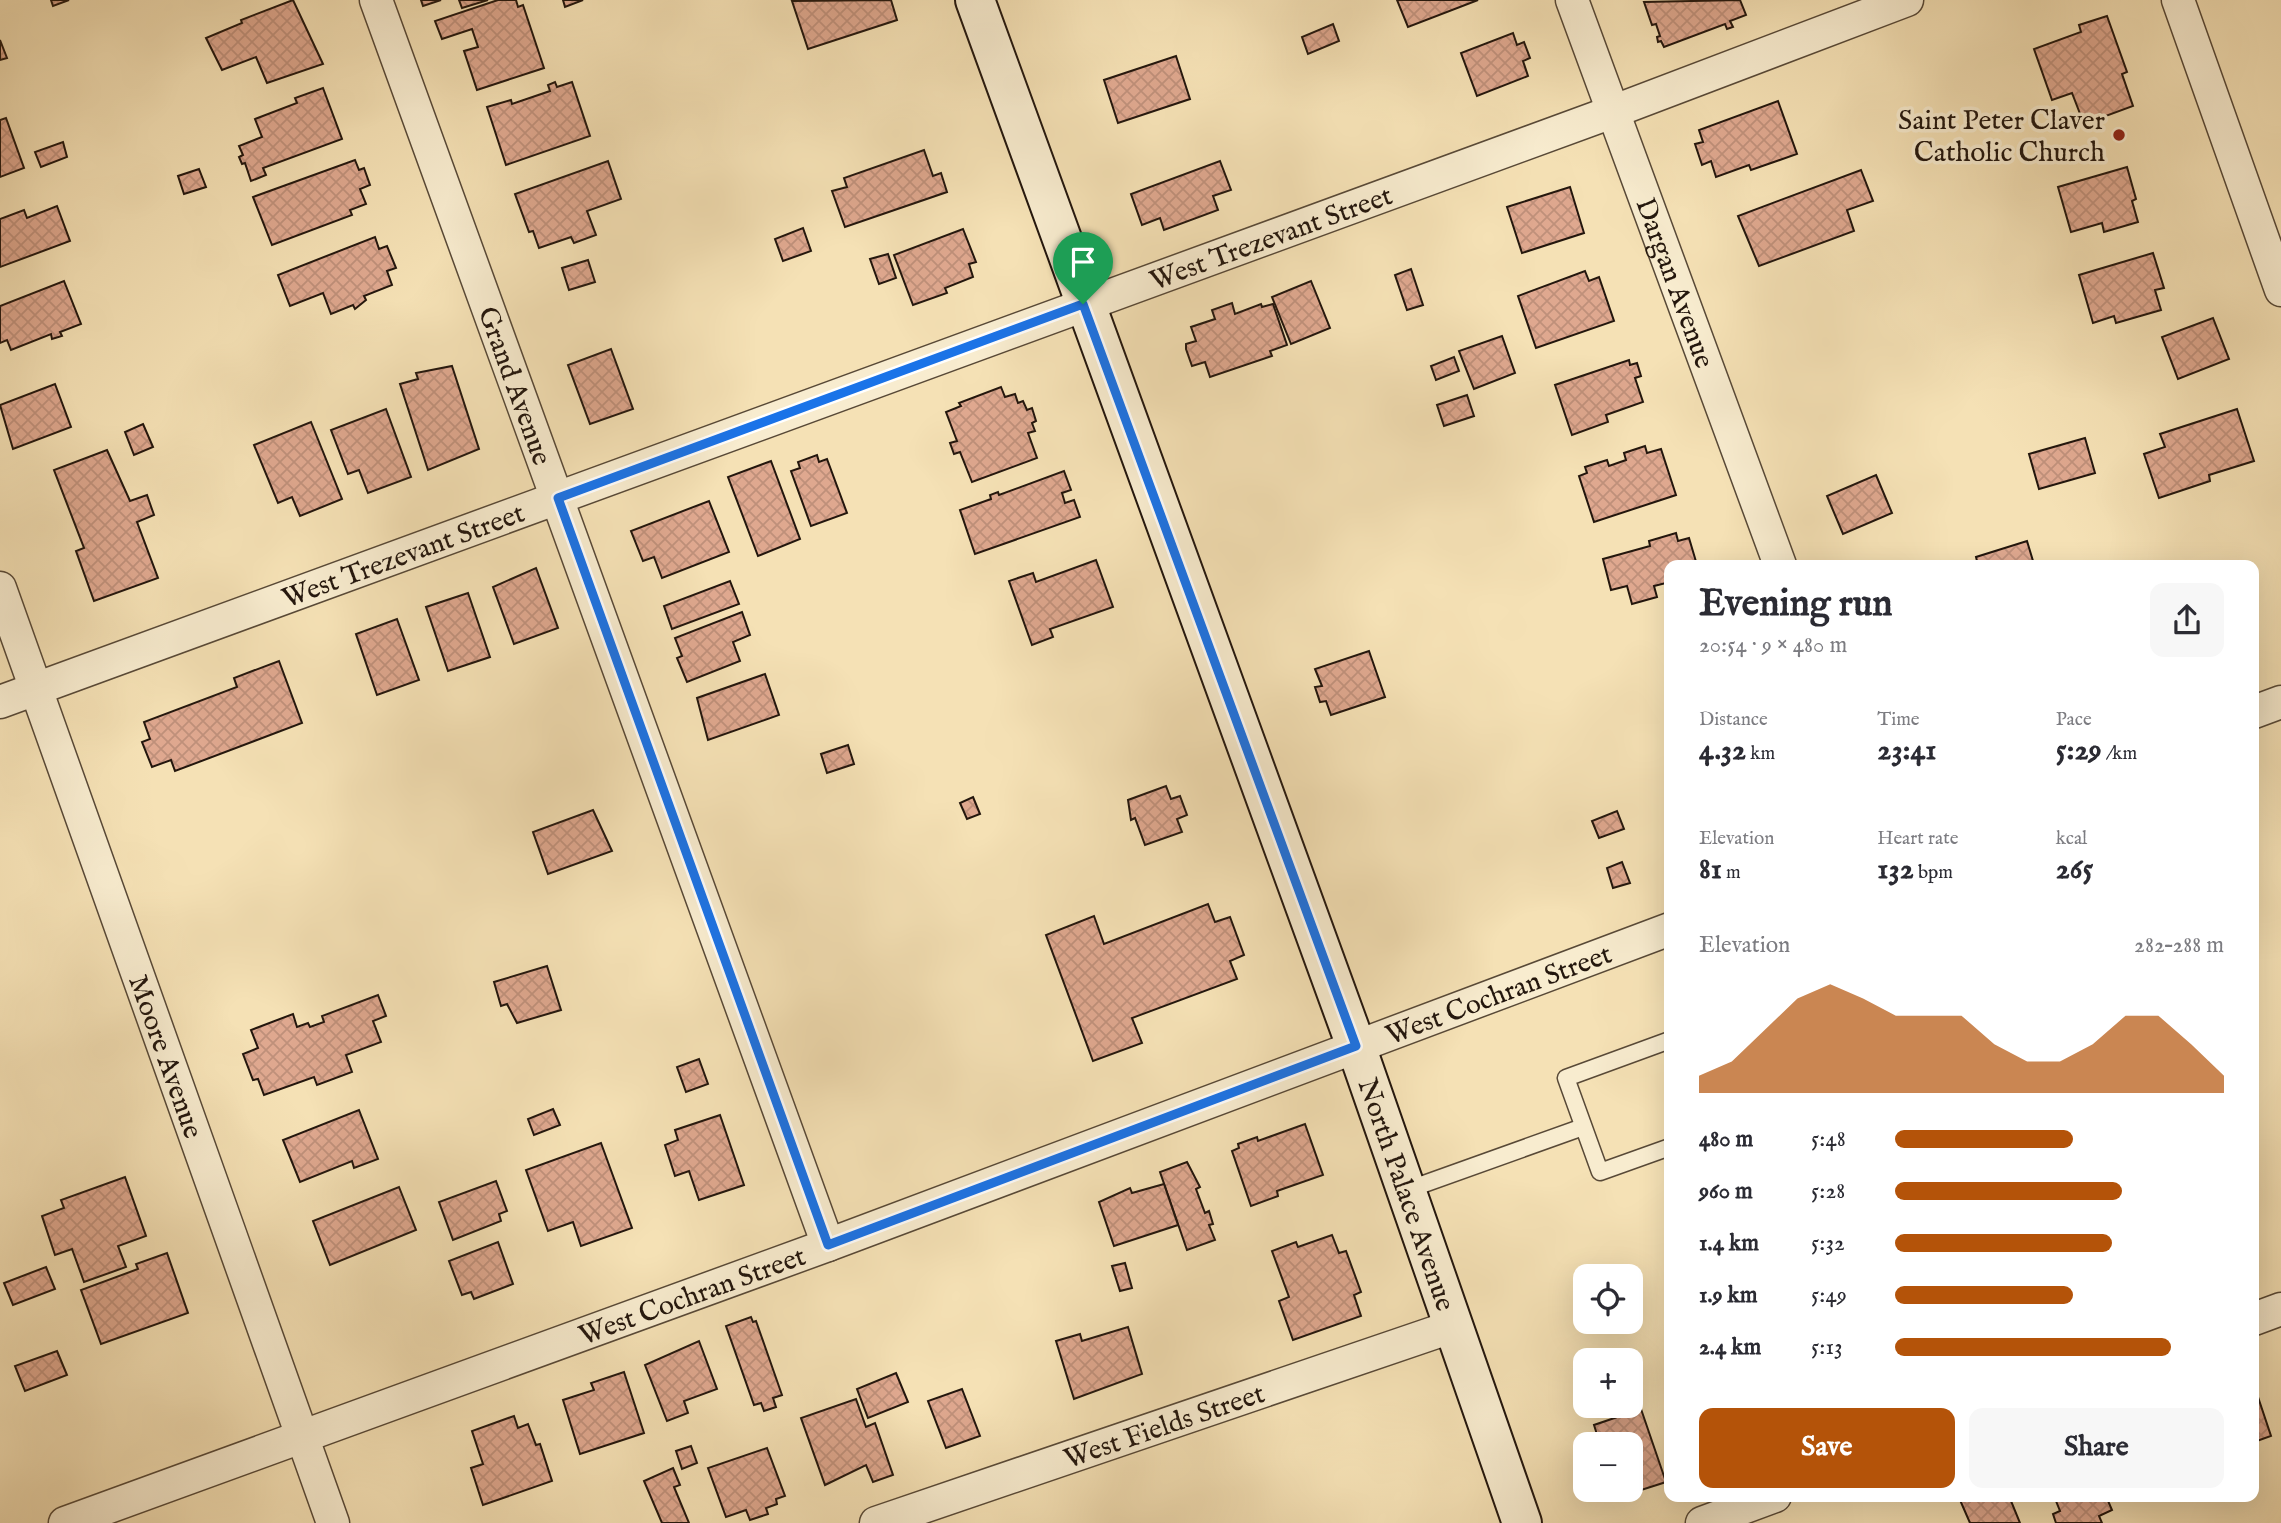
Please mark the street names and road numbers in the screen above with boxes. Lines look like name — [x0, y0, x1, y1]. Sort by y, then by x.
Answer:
street label: West Trezevant Street — [1145, 179, 1398, 300]
street label: Dargan Avenue — [1626, 193, 1721, 373]
street label: Grand Avenue — [469, 302, 558, 470]
street label: West Trezevant Street — [278, 496, 530, 617]
street label: West Cochran Street — [1381, 937, 1617, 1054]
street label: Moore Avenue — [119, 971, 210, 1144]
street label: North Palace Avenue — [1349, 1074, 1462, 1316]
street label: West Cochran Street — [574, 1240, 811, 1354]
street label: West Fields Street — [1060, 1377, 1270, 1478]

